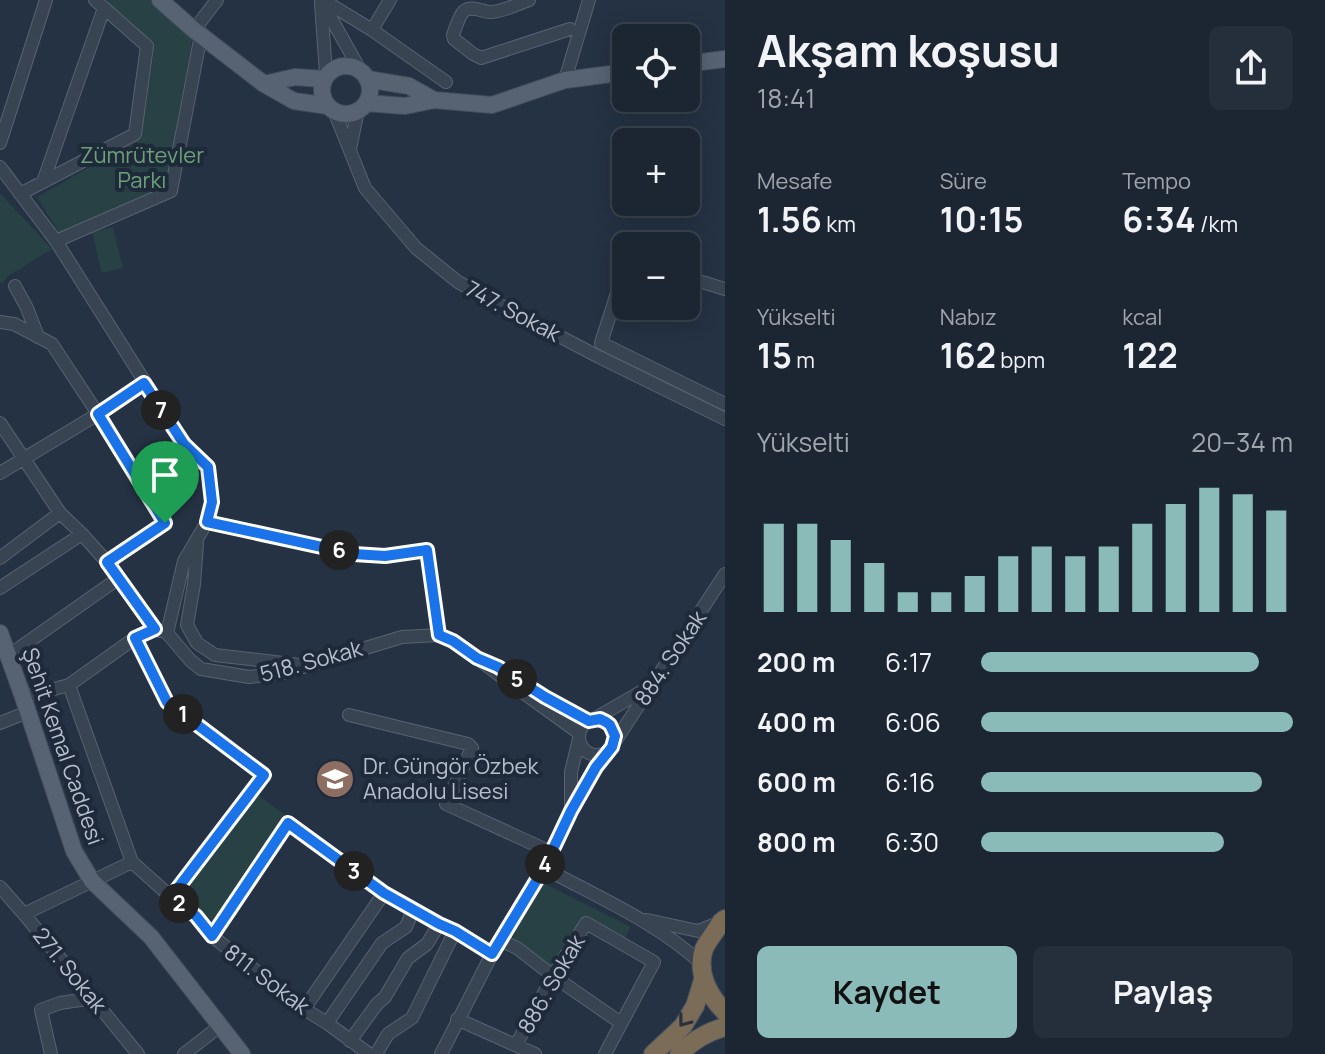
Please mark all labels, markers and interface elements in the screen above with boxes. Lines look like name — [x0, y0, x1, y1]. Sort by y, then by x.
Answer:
text: Akşam koşusu — [757, 20, 1060, 80]
map controls — [612, 24, 700, 320]
button: locate — [612, 24, 700, 112]
button: share — [1209, 26, 1293, 110]
text: 18:41 — [757, 80, 815, 116]
button: + — [612, 128, 700, 216]
park label: Zümrütevler Parkı — [80, 140, 204, 195]
text: Mesafe — [757, 166, 832, 196]
text: Süre — [940, 166, 987, 196]
text: Tempo — [1122, 166, 1191, 196]
text: 1.56 — [757, 196, 822, 242]
text: 10:15 — [940, 196, 1023, 242]
text: 6:34 — [1122, 196, 1196, 242]
text: km — [822, 209, 856, 239]
text: /km — [1196, 209, 1238, 239]
button: − — [612, 232, 700, 320]
street label: 747. Sokak — [460, 274, 567, 349]
text: Yükselti — [757, 302, 836, 332]
text: Nabız — [940, 302, 997, 332]
text: kcal — [1122, 302, 1162, 332]
text: 15 — [757, 332, 792, 378]
text: 162 — [940, 332, 996, 378]
text: 122 — [1122, 332, 1178, 378]
text: m — [792, 345, 815, 375]
text: bpm — [996, 345, 1045, 375]
pin: 7 — [141, 390, 181, 430]
text: 7 — [155, 395, 167, 425]
text: Yükselti — [757, 424, 850, 460]
text: 20–34 m — [1191, 424, 1293, 460]
pin — [131, 441, 199, 523]
icon: arrive — [143, 453, 187, 497]
pin: 6 — [319, 530, 359, 570]
text: 6 — [332, 535, 346, 565]
street label: 884. Sokak — [627, 604, 713, 711]
street label: 518. Sokak — [257, 633, 366, 689]
street label: Şehit Kemal Caddesi — [15, 643, 111, 849]
text: 200 m — [757, 644, 835, 680]
text: 6:17 — [885, 644, 932, 680]
pin: 5 — [497, 659, 537, 699]
text: 5 — [511, 664, 523, 694]
pin: 1 — [163, 694, 203, 734]
text: 1 — [178, 699, 188, 729]
text: 400 m — [757, 704, 836, 740]
text: 6:06 — [885, 704, 941, 740]
place label: Dr. Güngör Özbek Anadolu Lisesi — [363, 751, 539, 806]
school or university icon: Dr. Güngör Özbek Anadolu Lisesi — [314, 758, 356, 800]
text: 600 m — [757, 764, 836, 800]
text: 6:16 — [885, 764, 935, 800]
text: 800 m — [757, 824, 836, 860]
text: 6:30 — [885, 824, 939, 860]
pin: 4 — [525, 844, 565, 884]
text: 4 — [538, 849, 552, 879]
pin: 3 — [334, 851, 374, 891]
text: 3 — [348, 856, 360, 886]
pin: 2 — [159, 883, 199, 923]
text: 2 — [172, 888, 186, 918]
street label: 271. Sokak — [26, 921, 114, 1020]
street label: 886. Sokak — [511, 928, 592, 1039]
street label: 811. Sokak — [218, 937, 317, 1022]
button: Kaydet — [757, 946, 1017, 1038]
button: Paylaş — [1033, 946, 1293, 1038]
one-way arrow — [680, 1012, 694, 1027]

